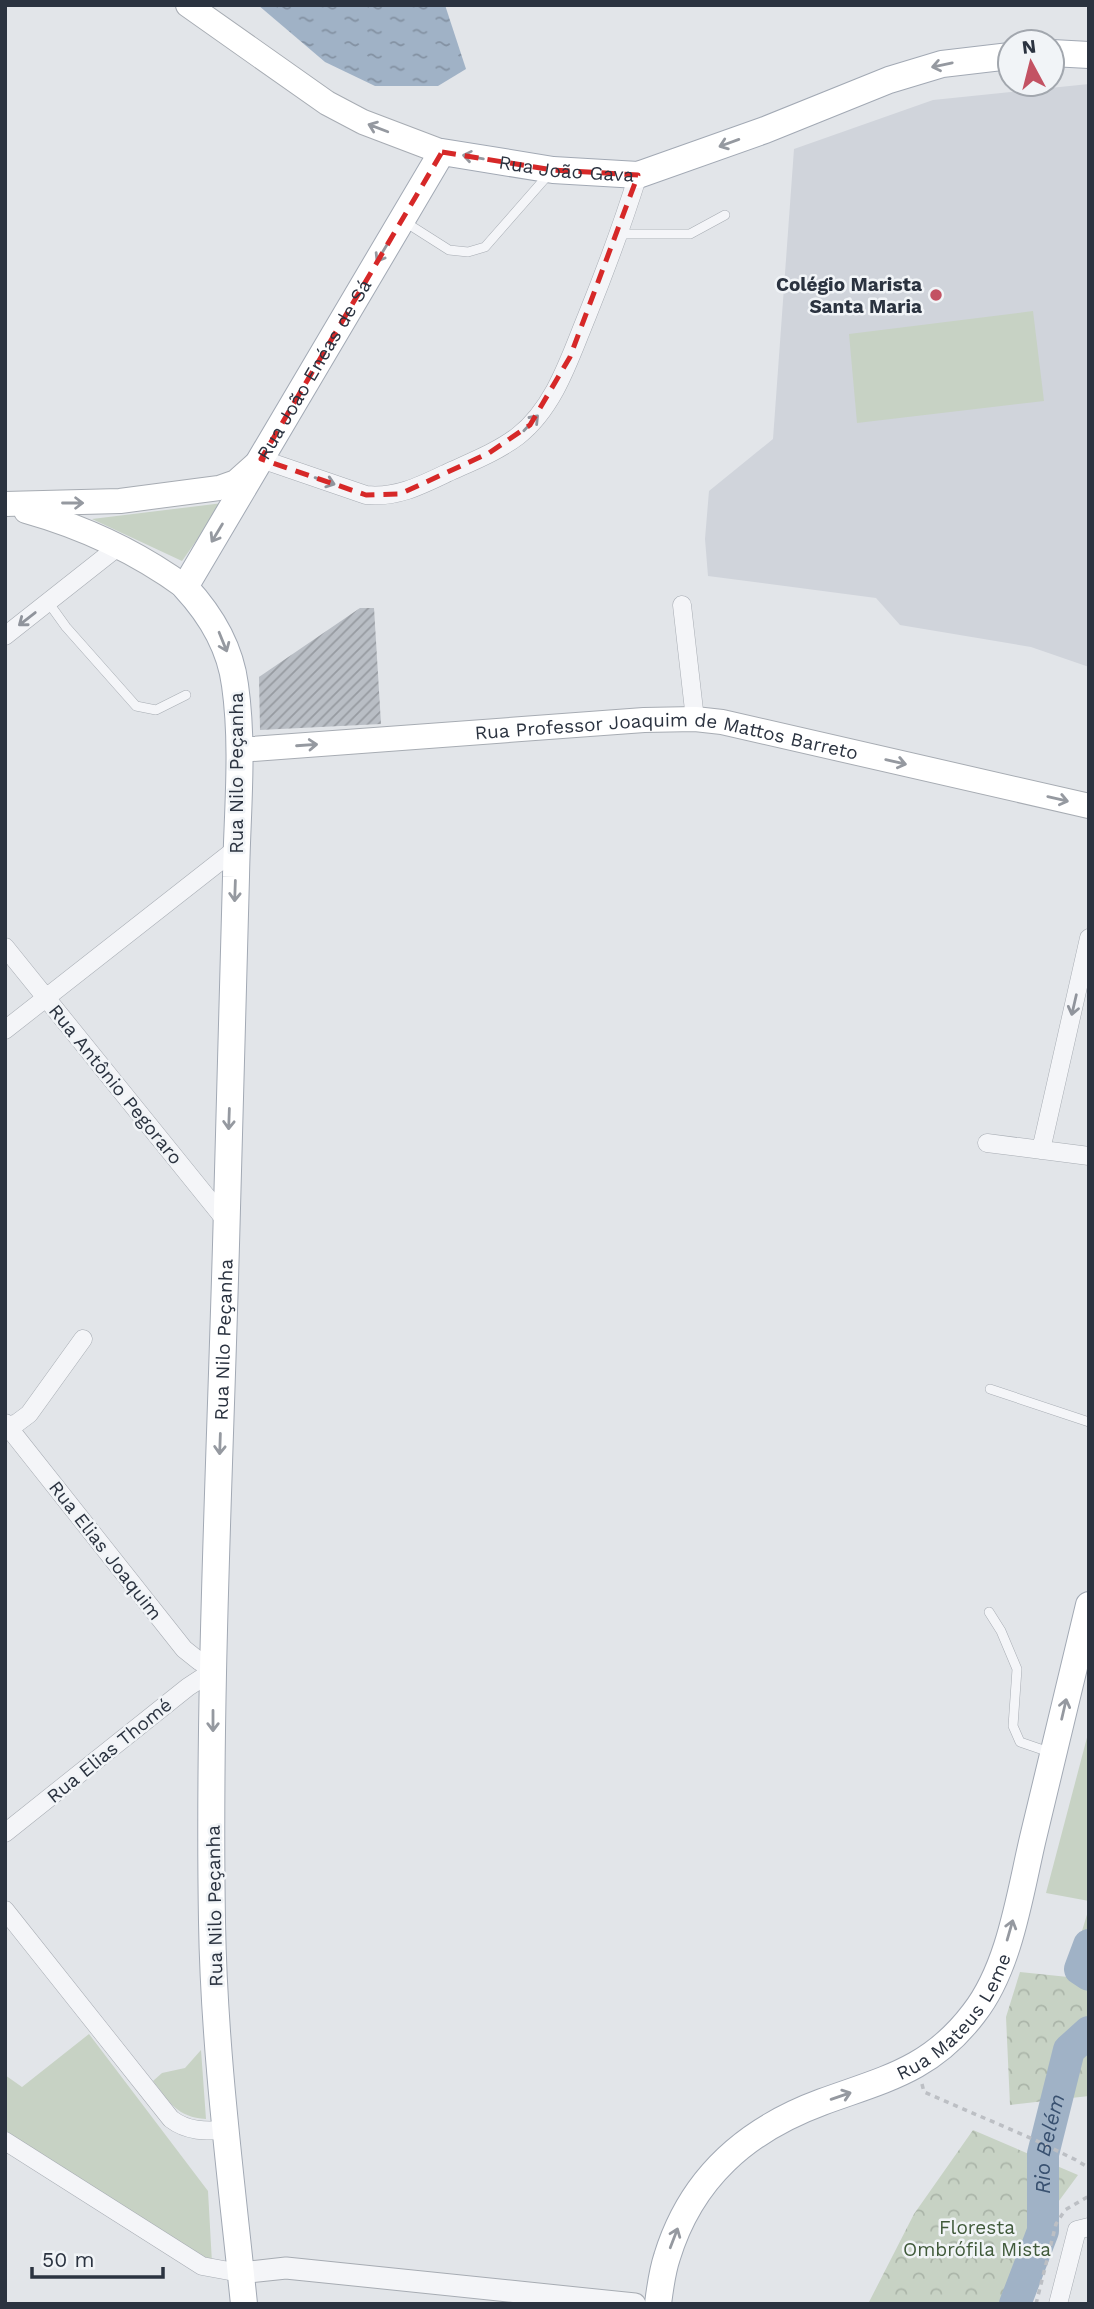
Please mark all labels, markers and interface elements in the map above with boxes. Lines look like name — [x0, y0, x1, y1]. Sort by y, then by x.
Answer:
north arrow — [996, 28, 1066, 98]
text: N — [1021, 34, 1037, 59]
one-way arrow — [932, 59, 954, 72]
one-way arrow — [368, 121, 389, 134]
one-way arrow — [719, 138, 741, 150]
one-way arrow — [462, 150, 484, 163]
street label: Rua João Gava — [497, 150, 635, 187]
one-way arrow — [375, 242, 389, 262]
place label: Colégio Marista Santa Maria — [776, 273, 922, 318]
street label: Rua João Enéas de Sá — [252, 275, 376, 464]
marker: Colégio Marista Santa Maria — [928, 287, 944, 303]
one-way arrow — [522, 415, 539, 432]
one-way arrow — [314, 476, 336, 488]
one-way arrow — [62, 496, 85, 510]
one-way arrow — [209, 523, 223, 543]
one-way arrow — [18, 611, 36, 626]
one-way arrow — [218, 631, 231, 652]
street label: Rua Nilo Peçanha — [225, 692, 248, 854]
street label: Rua Professor Joaquim de Mattos Barreto — [474, 708, 860, 765]
one-way arrow — [295, 738, 317, 751]
one-way arrow — [884, 755, 907, 769]
one-way arrow — [1046, 793, 1069, 806]
one-way arrow — [229, 880, 242, 903]
one-way arrow — [1066, 993, 1080, 1016]
street label: Rua Antônio Pegoraro — [44, 1000, 187, 1169]
one-way arrow — [223, 1107, 236, 1130]
street label: Rua Nilo Peçanha — [209, 1258, 238, 1421]
one-way arrow — [214, 1432, 227, 1455]
street label: Rua Elias Joaquim — [44, 1476, 167, 1624]
street label: Rua Elias Thomé — [42, 1693, 176, 1808]
one-way arrow — [1058, 1698, 1071, 1721]
one-way arrow — [206, 1709, 220, 1732]
street label: Rua Nilo Peçanha — [202, 1825, 227, 1987]
one-way arrow — [1005, 1919, 1018, 1941]
street label: Rua Mateus Leme — [893, 1950, 1016, 2085]
one-way arrow — [829, 2089, 851, 2101]
water label: Rio Belém — [1030, 2091, 1070, 2194]
park label: Floresta Ombrófila Mista — [903, 2216, 1051, 2261]
one-way arrow — [668, 2227, 681, 2249]
scale bar — [32, 2236, 163, 2280]
text: 50 m — [42, 2247, 94, 2272]

